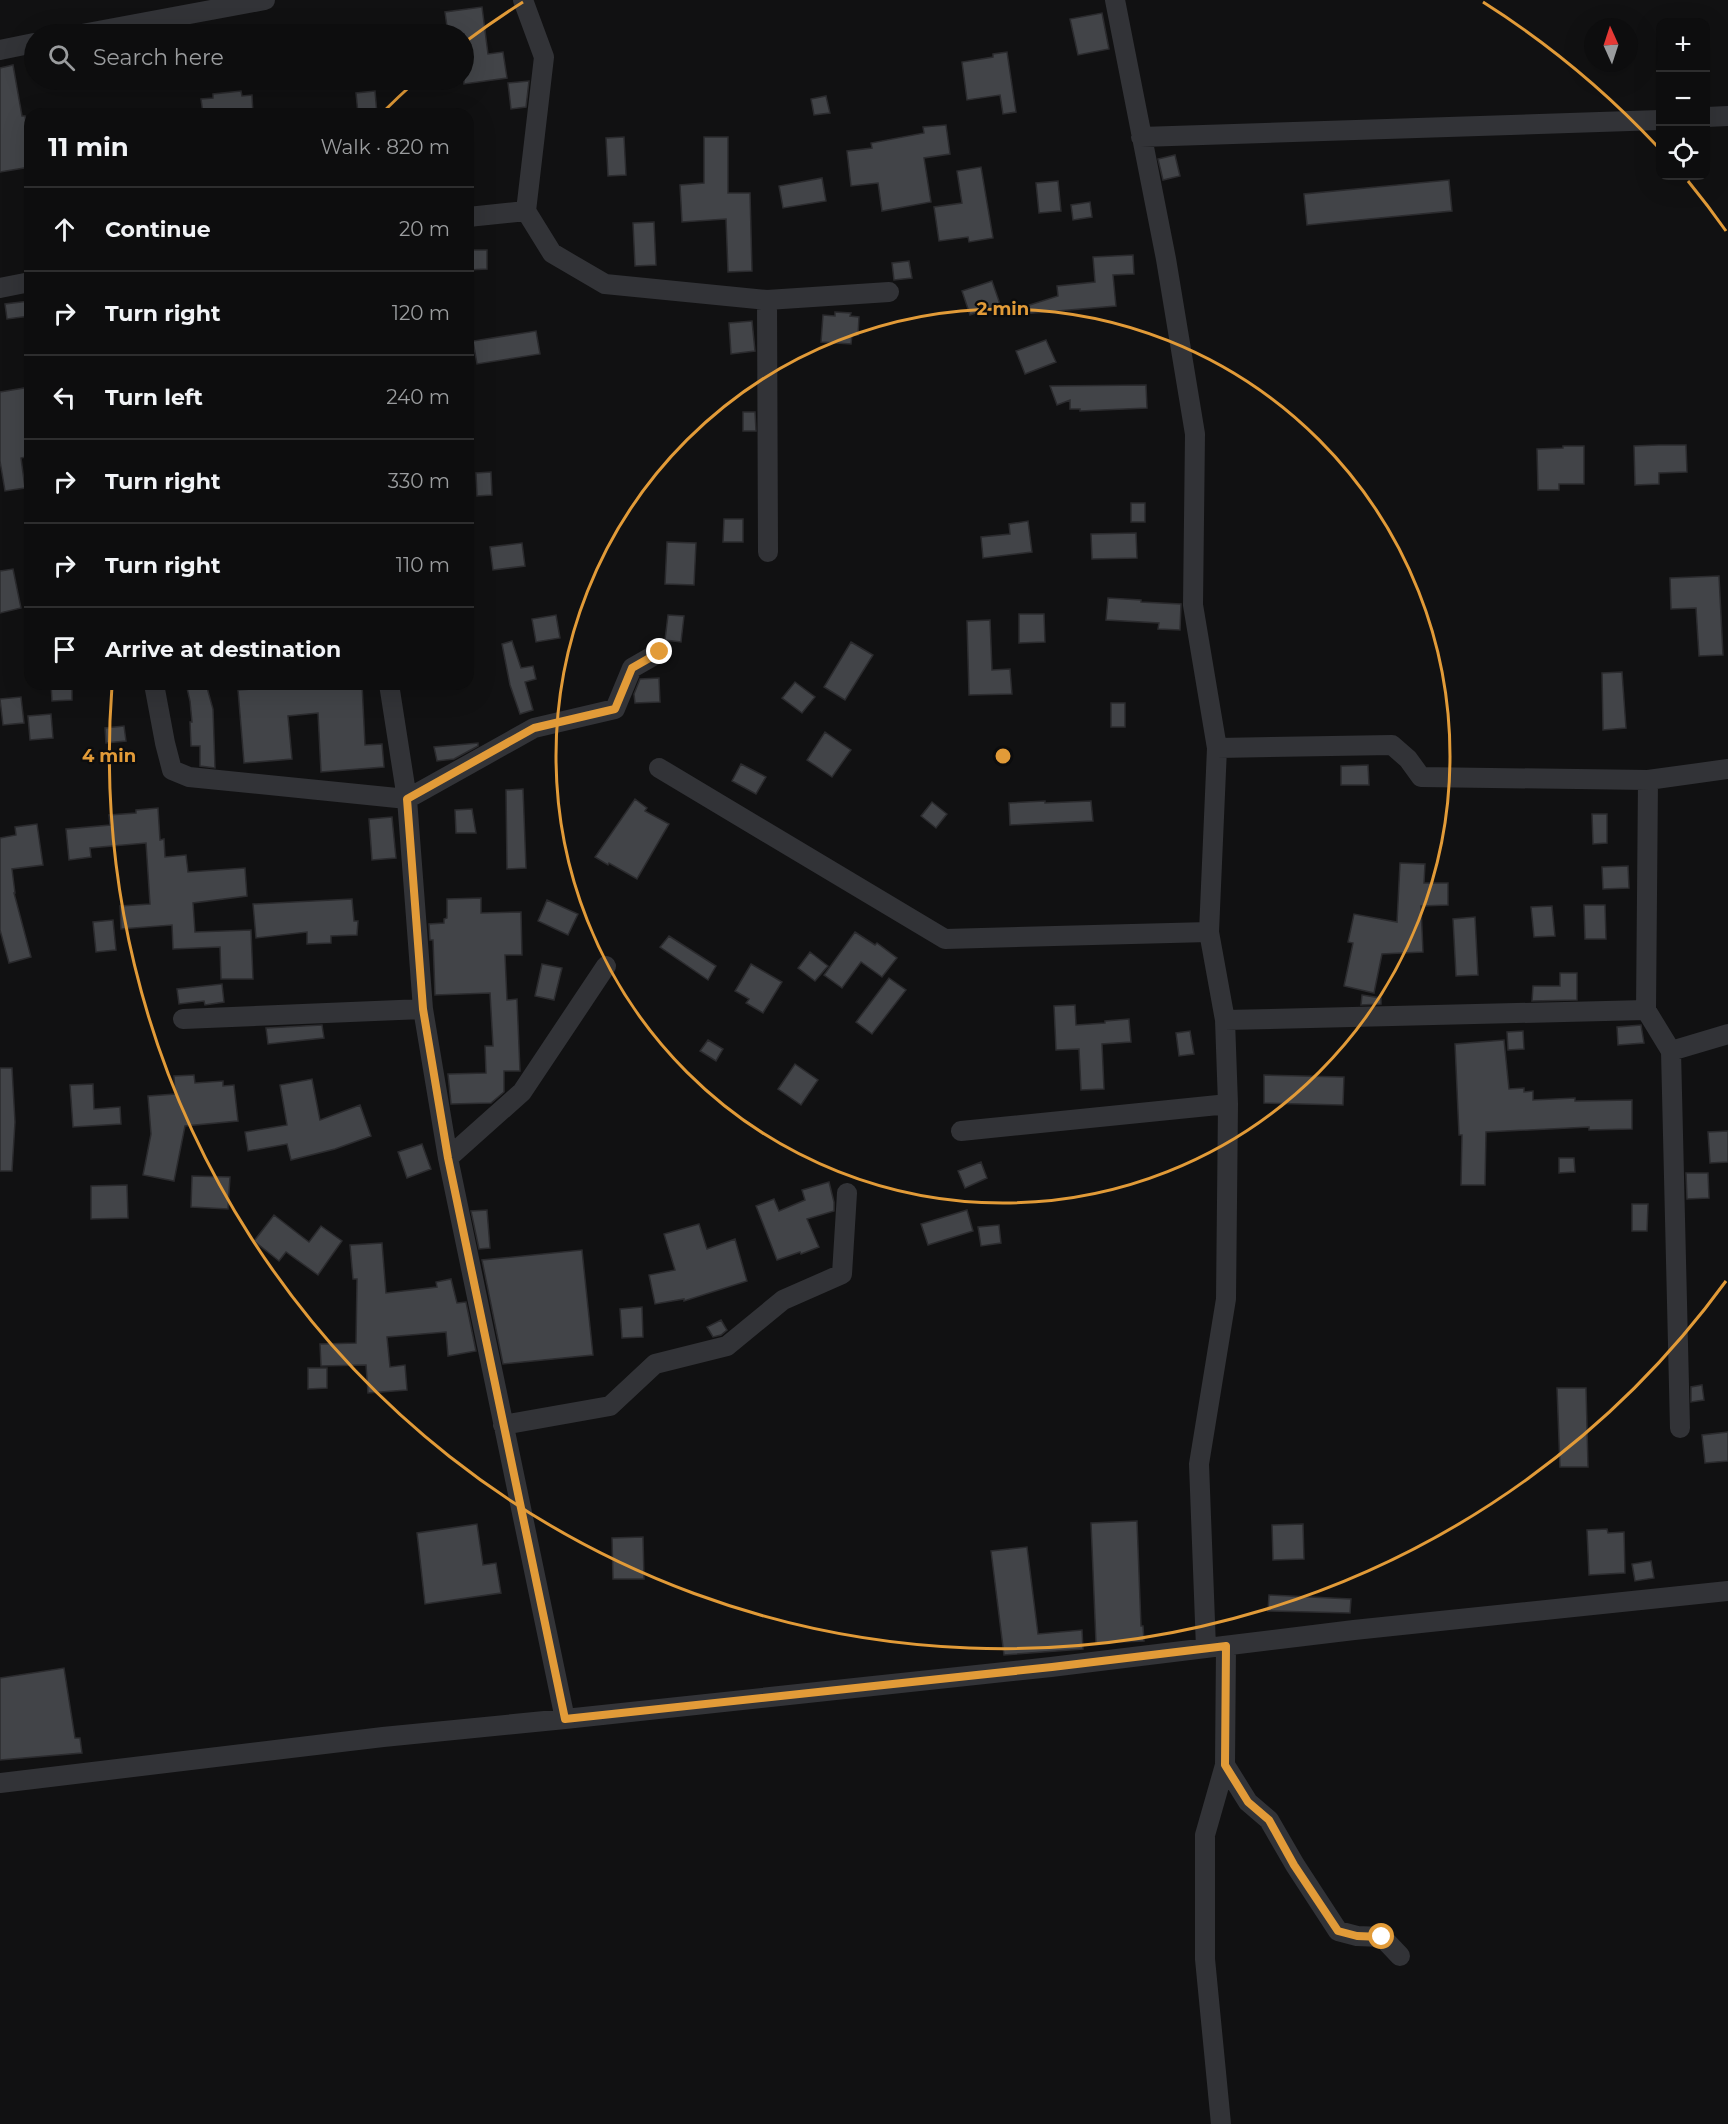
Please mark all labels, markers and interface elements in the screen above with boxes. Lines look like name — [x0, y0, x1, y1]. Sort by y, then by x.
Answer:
north arrow — [1584, 18, 1638, 72]
map controls — [1656, 18, 1710, 180]
button: + — [1656, 18, 1710, 72]
search box — [24, 24, 474, 90]
icon: search — [45, 41, 78, 74]
text: Search here — [93, 44, 224, 71]
button: − — [1656, 72, 1710, 126]
button: locate — [1656, 126, 1710, 180]
text: 11 min — [48, 131, 129, 163]
text: Walk · 820 m — [320, 135, 450, 159]
icon: ahead — [48, 213, 81, 246]
text: Continue — [105, 216, 211, 243]
text: 20 m — [399, 217, 450, 241]
icon: right — [48, 297, 81, 330]
text: 2 min — [977, 298, 1029, 320]
text: Turn right — [105, 300, 220, 327]
text: 120 m — [392, 301, 450, 325]
icon: left — [48, 381, 81, 414]
text: Turn left — [105, 384, 203, 411]
text: 240 m — [386, 385, 450, 409]
icon: right — [48, 465, 81, 498]
text: Turn right — [105, 468, 220, 495]
text: 330 m — [388, 469, 450, 493]
icon: right — [48, 549, 81, 582]
text: Turn right — [105, 552, 220, 579]
text: 110 m — [396, 553, 450, 577]
icon: arrive — [48, 633, 81, 666]
text: Arrive at destination — [105, 636, 341, 663]
route end — [646, 638, 672, 664]
text: 4 min — [82, 745, 136, 767]
centre of rings — [993, 746, 1013, 766]
route start — [1368, 1923, 1394, 1949]

